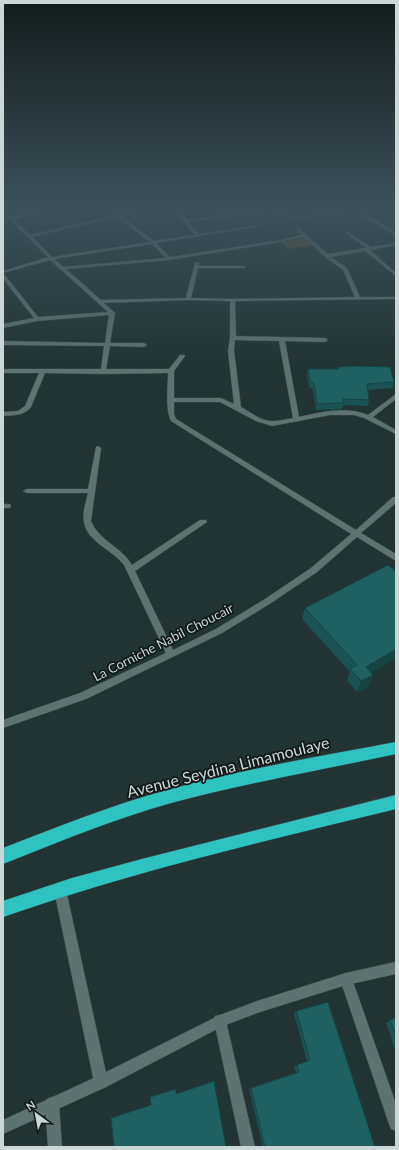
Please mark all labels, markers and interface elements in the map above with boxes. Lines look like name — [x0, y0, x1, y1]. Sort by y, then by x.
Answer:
street label: La Corniche Nabil Choucair — [90, 600, 236, 684]
street label: Avenue Seydina Limamoulaye — [125, 732, 331, 801]
north arrow — [16, 1094, 56, 1134]
text: N — [23, 1097, 37, 1113]

